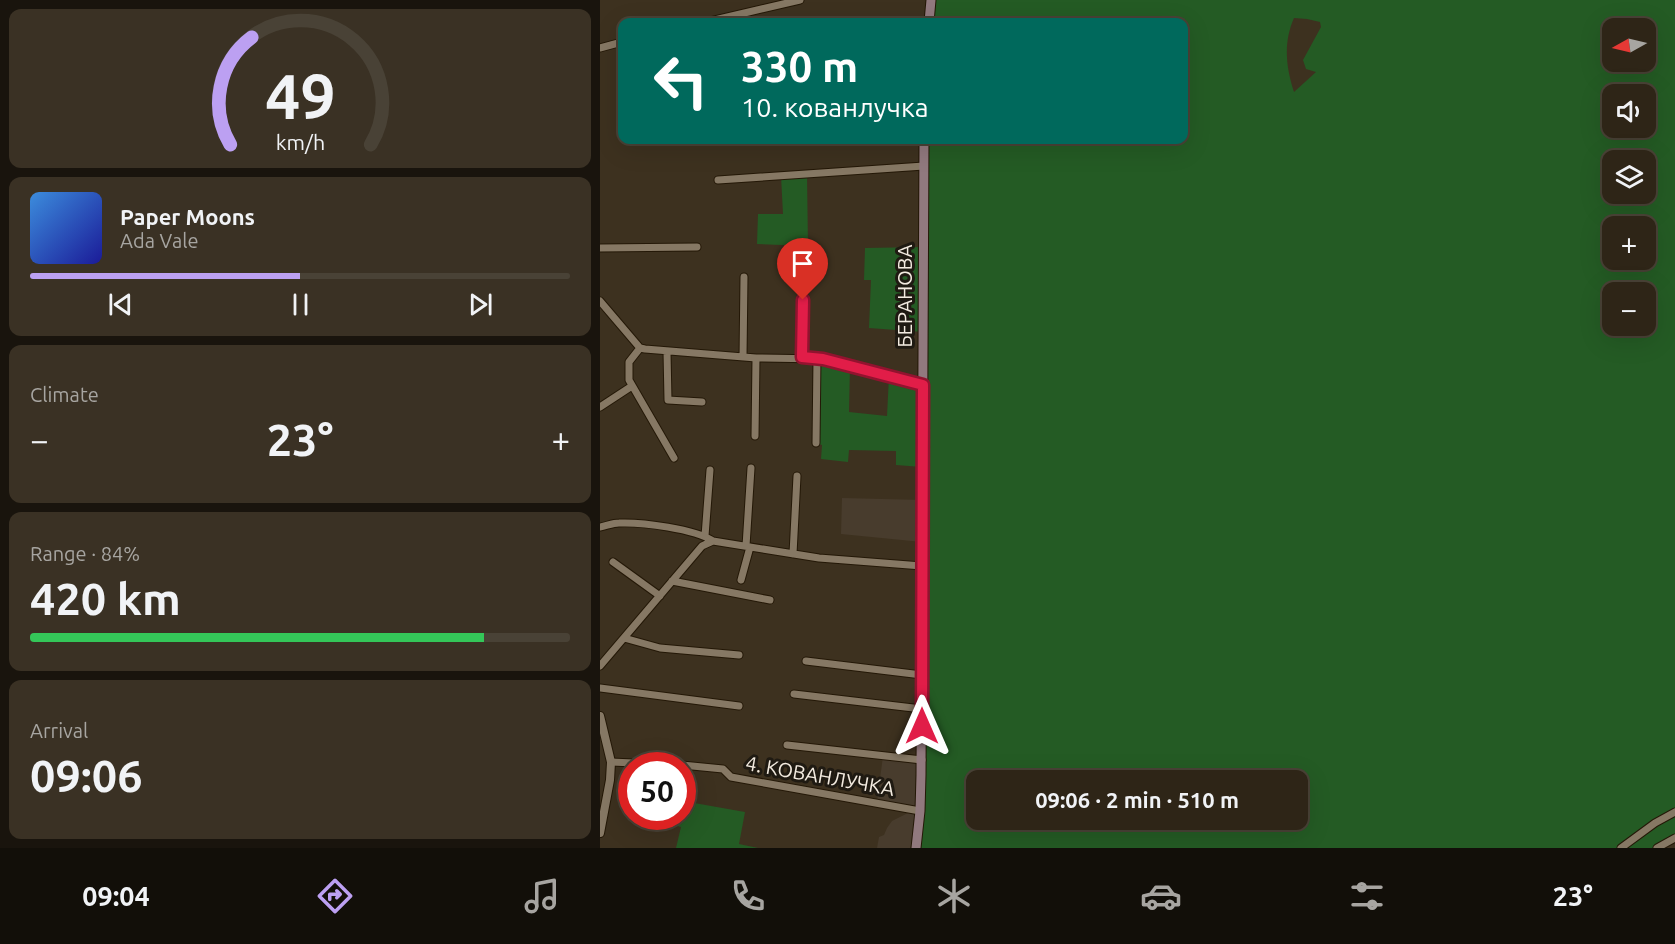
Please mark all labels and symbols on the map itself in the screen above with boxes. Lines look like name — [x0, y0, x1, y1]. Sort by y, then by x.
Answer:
north arrow — [1602, 18, 1656, 72]
pin — [777, 238, 828, 300]
street label: БЕРАНОВА — [893, 245, 916, 347]
position arrow — [890, 694, 954, 758]
street label: 4. КОВАНЛУЧКА — [744, 751, 896, 800]
speed limit sign: 50 — [618, 752, 696, 830]

